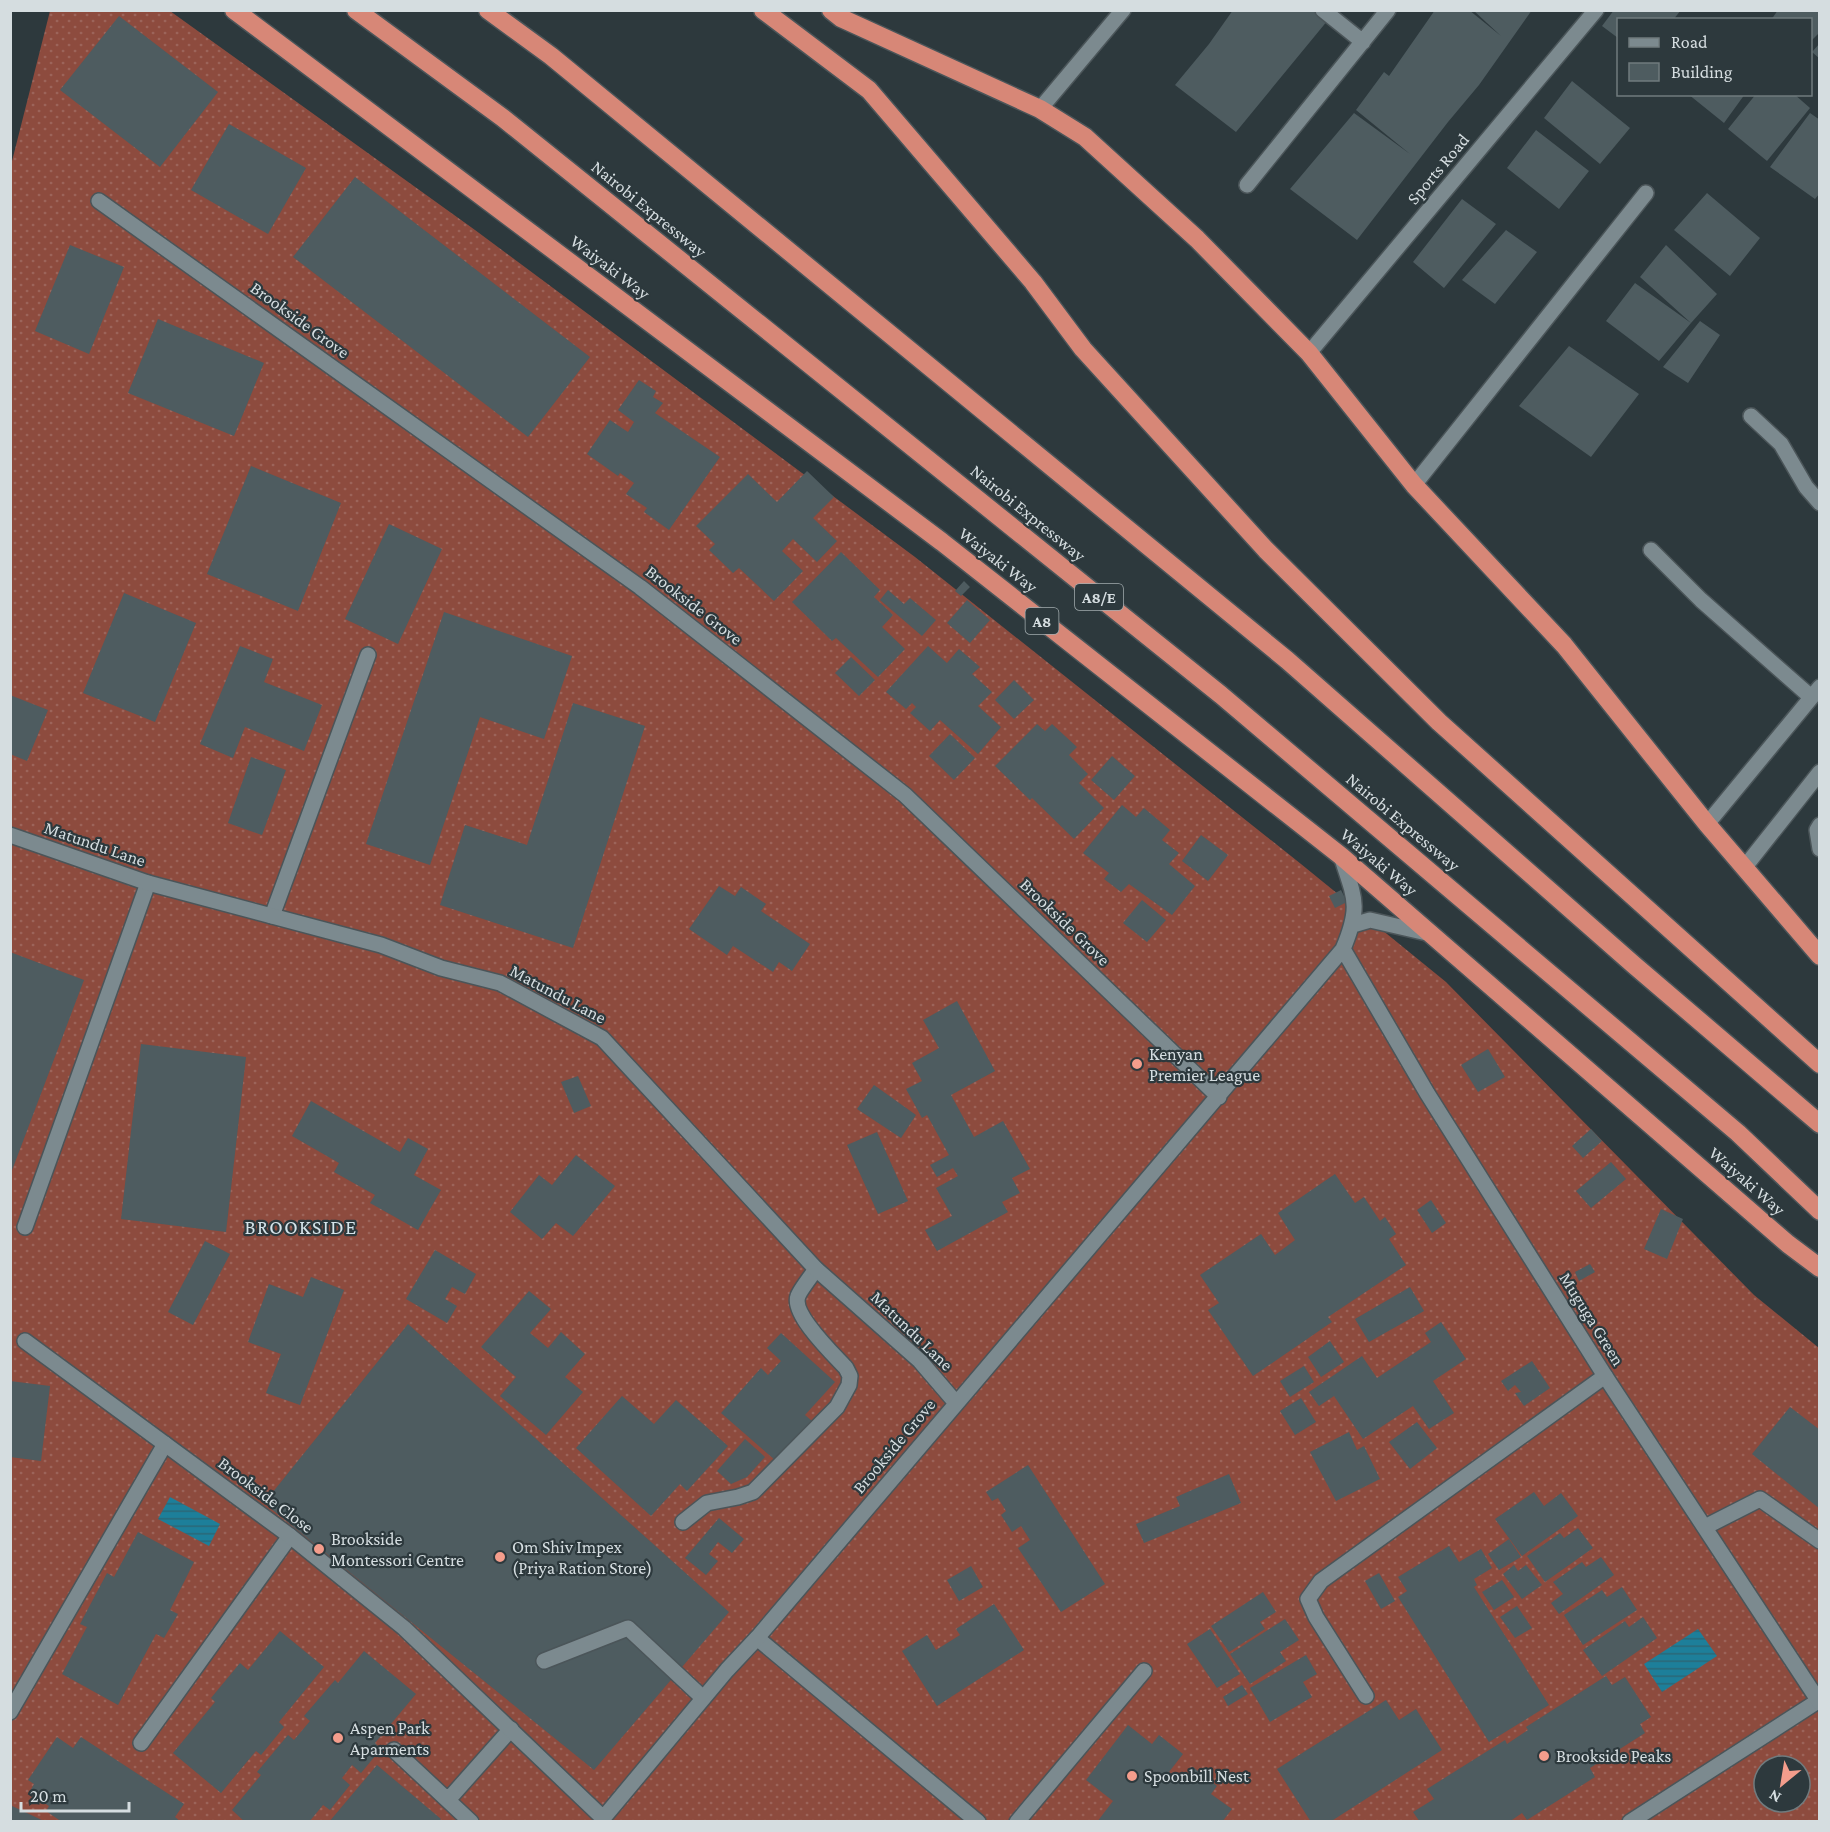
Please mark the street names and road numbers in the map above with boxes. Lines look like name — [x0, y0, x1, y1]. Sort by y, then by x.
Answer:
street label: Sports Road — [1403, 129, 1474, 208]
street label: Nairobi Expressway — [588, 157, 711, 262]
street label: Waiyaki Way — [566, 231, 654, 304]
street label: Brookside Grove — [247, 277, 353, 363]
street label: Nairobi Expressway — [967, 461, 1090, 566]
street label: Waiyaki Way — [955, 523, 1042, 597]
street label: Brookside Grove — [642, 561, 746, 649]
road number: A8/E — [1075, 584, 1123, 610]
road number: A8 — [1026, 608, 1058, 634]
street label: Nairobi Expressway — [1342, 769, 1464, 876]
street label: Matundu Lane — [42, 817, 148, 871]
street label: Waiyaki Way — [1336, 824, 1422, 900]
street label: Brookside Grove — [1016, 874, 1114, 970]
street label: Matundu Lane — [507, 960, 609, 1028]
street label: Waiyaki Way — [1705, 1143, 1790, 1220]
street label: Muguga Green — [1555, 1269, 1629, 1369]
street label: Matundu Lane — [867, 1287, 957, 1375]
street label: Brookside Grove — [849, 1395, 939, 1497]
street label: Brookside Close — [214, 1453, 318, 1537]

